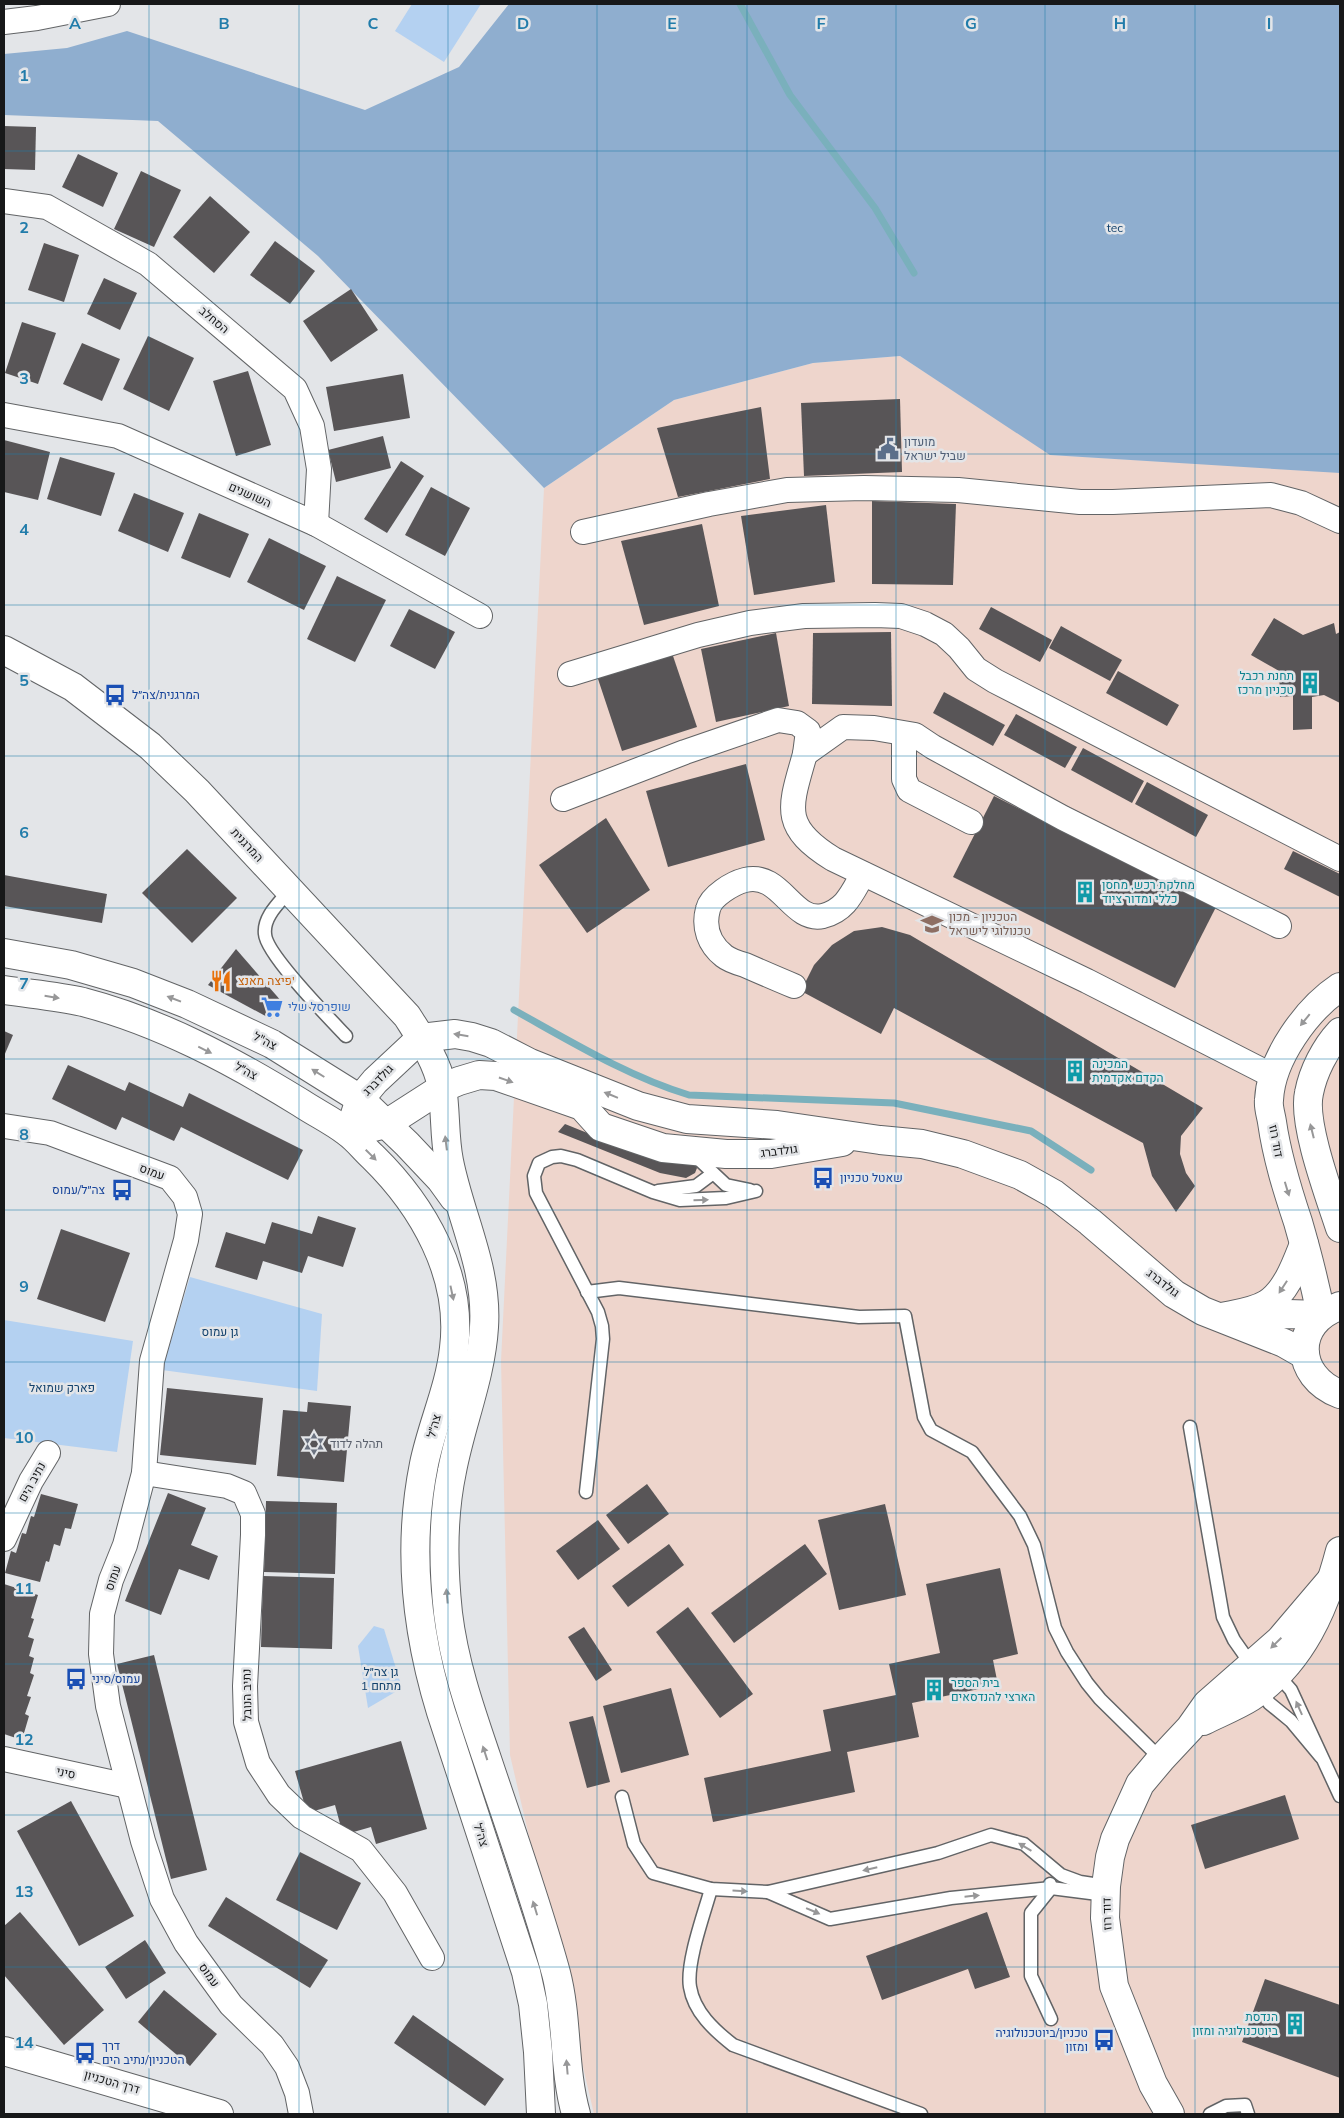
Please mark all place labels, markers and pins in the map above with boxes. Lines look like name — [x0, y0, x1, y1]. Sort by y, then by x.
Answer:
place label: מועדון שביל ישראל — [904, 434, 966, 463]
public building icon: מועדון שביל ישראל — [875, 436, 901, 462]
place label: תחנת רכבל טכניון מרכז — [1238, 668, 1294, 697]
building icon: תחנת רכבל טכניון מרכז — [1297, 670, 1323, 696]
bus stop icon: המרגנית/צה״ל — [102, 682, 128, 708]
place label: המרגנית/צה״ל — [132, 687, 200, 702]
place label: מחלקת רכש, מחסן כללי ומדור ציוד — [1102, 877, 1195, 906]
building icon: מחלקת רכש, מחסן כללי ומדור ציוד — [1072, 879, 1098, 905]
place label: הטכניון - מכון טכנולוגי לישראל — [949, 909, 1031, 938]
school or university icon: הטכניון - מכון טכנולוגי לישראל — [919, 911, 945, 937]
restaurant icon: פיצה מאנצ' — [208, 968, 234, 994]
place label: פיצה מאנצ' — [238, 973, 295, 988]
supermarket icon: שופרסל שלי — [259, 994, 285, 1020]
place label: שופרסל שלי — [288, 999, 351, 1014]
place label: המכינה הקדם אקדמית — [1092, 1056, 1164, 1085]
building icon: המכינה הקדם אקדמית — [1062, 1058, 1088, 1084]
bus stop icon: שאטל טכניון — [810, 1165, 836, 1191]
place label: שאטל טכניון — [840, 1170, 903, 1185]
bus stop icon: צה״ל/עמוס — [109, 1177, 135, 1203]
place label: צה״ל/עמוס — [52, 1182, 105, 1197]
synagogue icon: תהלה לדוד — [301, 1431, 327, 1457]
place label: תהלה לדוד — [330, 1436, 383, 1451]
bus stop icon: עמוס/סיני — [63, 1666, 89, 1692]
place label: עמוס/סיני — [92, 1671, 140, 1686]
place label: בית הספר הארצי להנדסאים — [951, 1675, 1035, 1704]
building icon: בית הספר הארצי להנדסאים — [921, 1677, 947, 1703]
place label: הנדסת ביוטכנולוגיה ומזון — [1192, 2009, 1279, 2038]
building icon: הנדסת ביוטכנולוגיה ומזון — [1282, 2011, 1308, 2037]
place label: טכניון/ביוטכנולוגיה ומזון — [996, 2025, 1088, 2054]
bus stop icon: טכניון/ביוטכנולוגיה ומזון — [1091, 2027, 1117, 2053]
place label: דרך הטכניון/נתיב הים — [102, 2038, 185, 2067]
bus stop icon: דרך הטכניון/נתיב הים — [72, 2040, 98, 2066]

